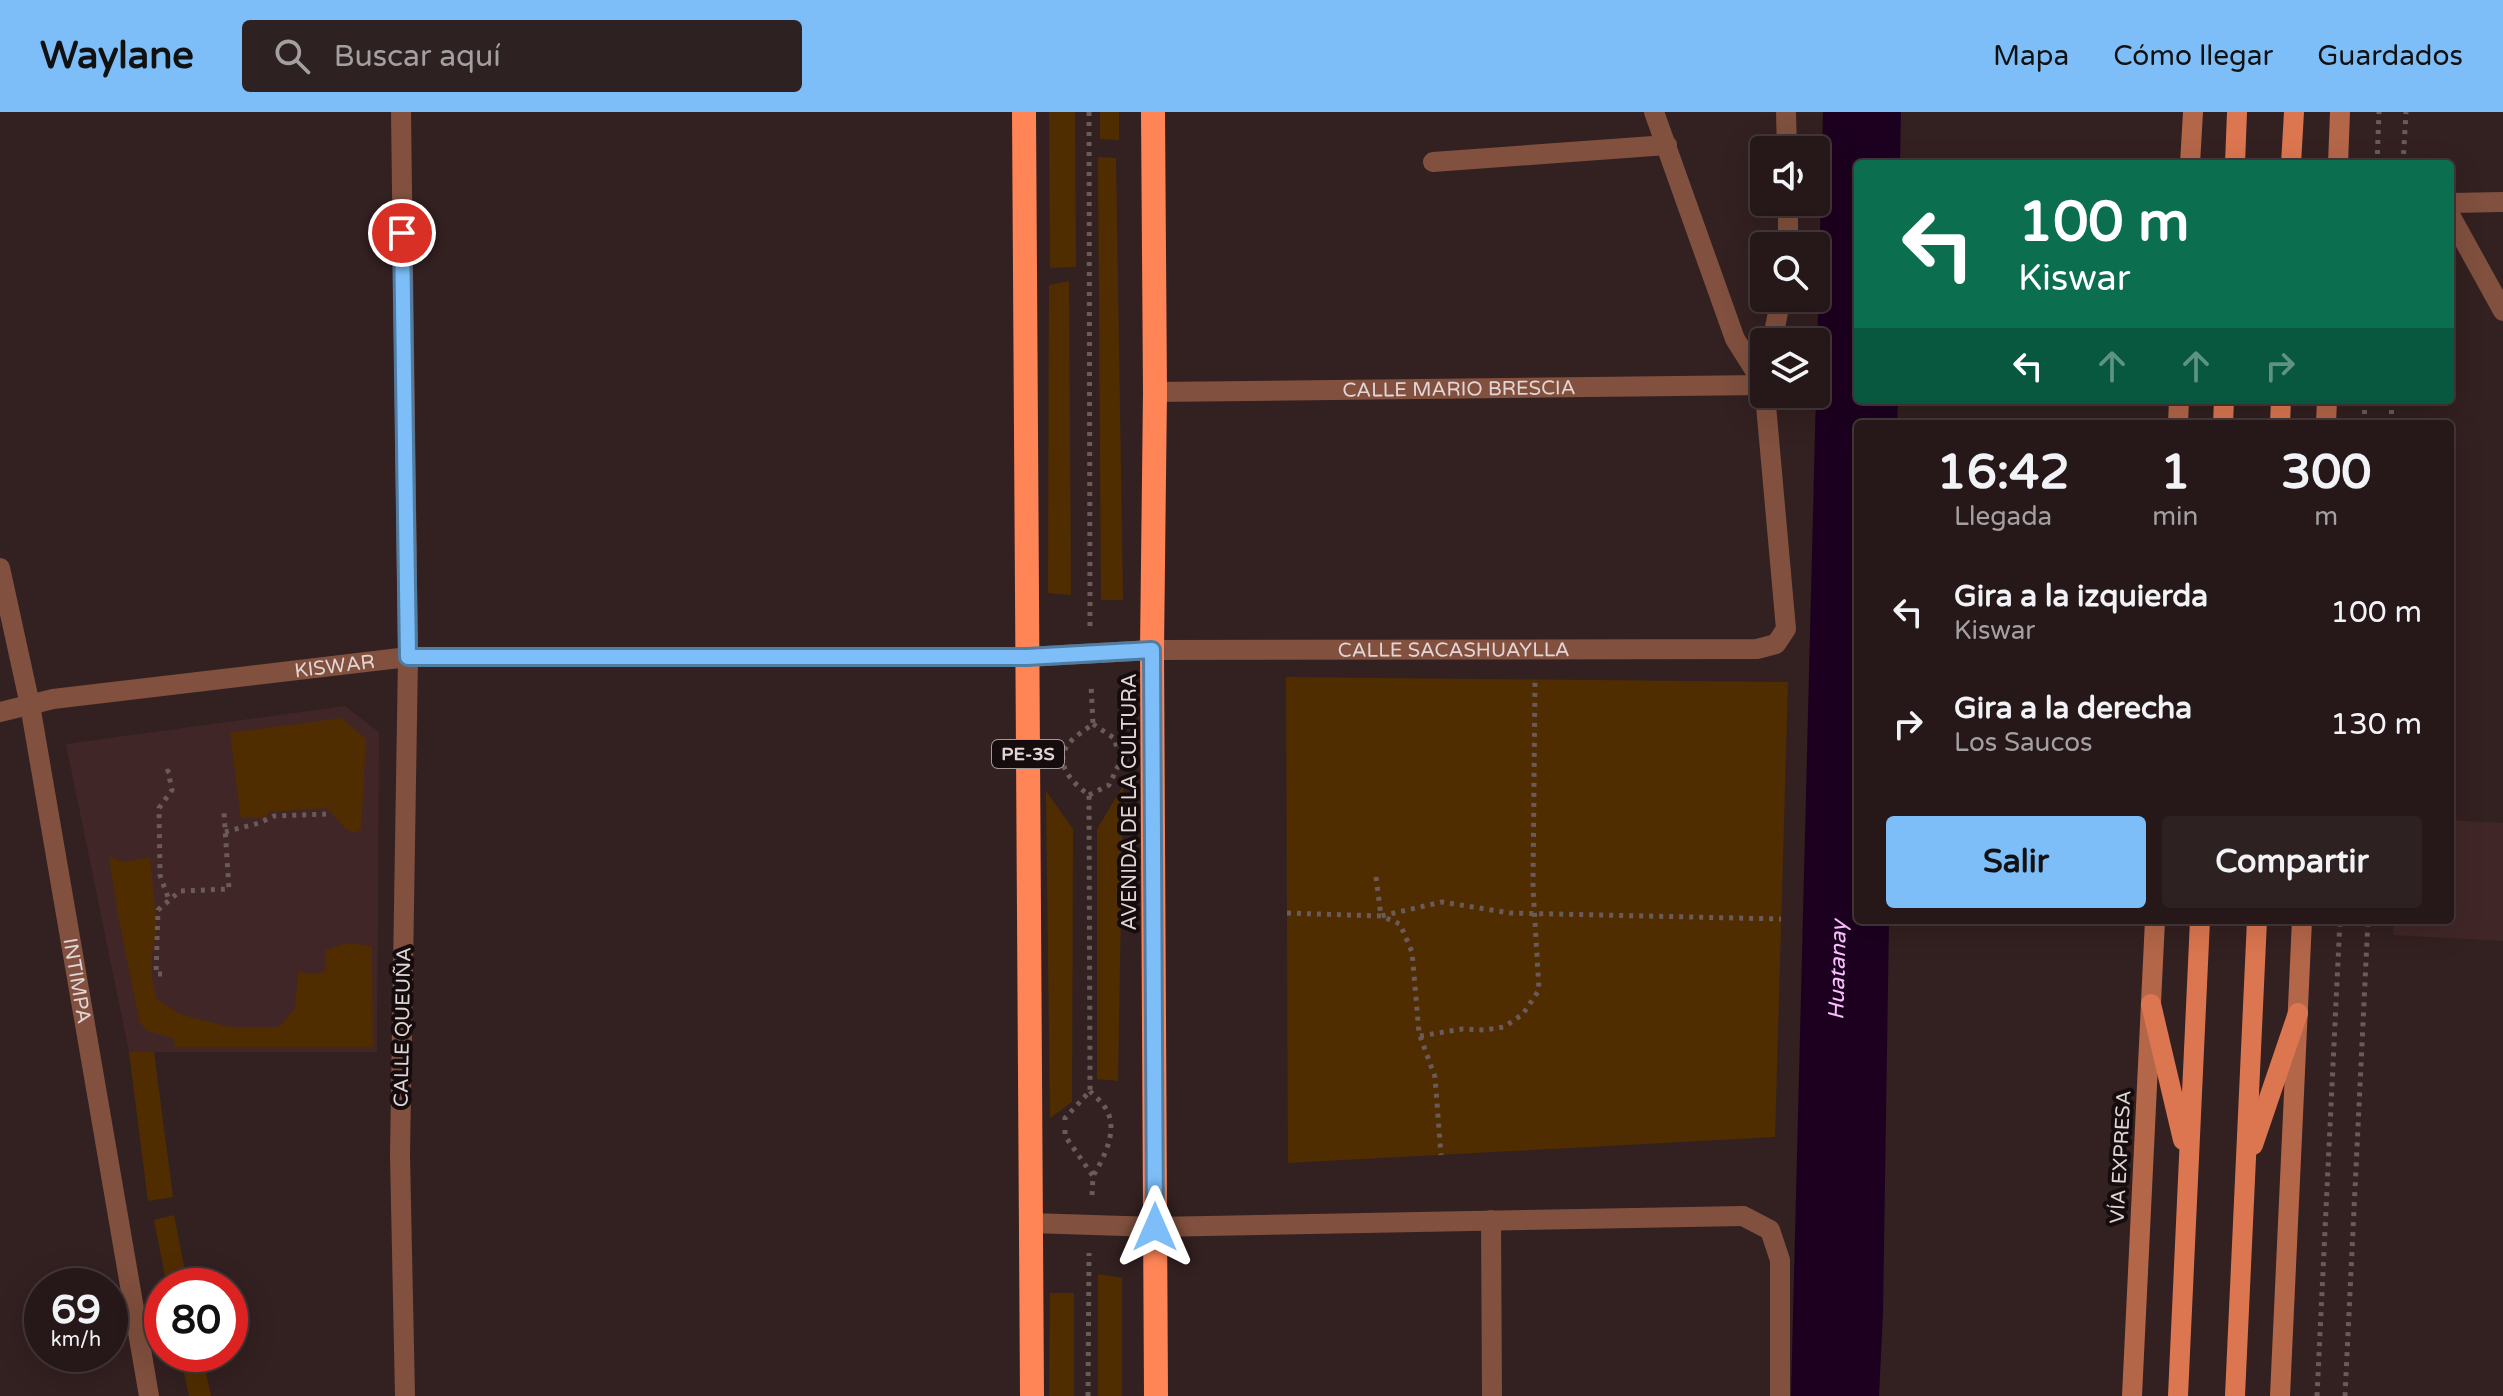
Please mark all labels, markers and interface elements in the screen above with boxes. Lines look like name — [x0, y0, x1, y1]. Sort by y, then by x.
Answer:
search box — [242, 20, 802, 92]
text: Waylane — [40, 33, 194, 79]
icon: search — [270, 34, 314, 78]
text: Buscar aquí — [334, 38, 501, 75]
text: Mapa — [1993, 39, 2069, 73]
text: Cómo llegar — [2113, 39, 2273, 73]
text: Guardados — [2317, 39, 2463, 73]
map controls — [1750, 136, 1830, 408]
button: sound — [1750, 136, 1830, 216]
text: 100 m — [2018, 189, 2189, 256]
icon: left — [1886, 192, 1990, 296]
pin — [368, 199, 436, 267]
icon: arrive — [380, 211, 424, 255]
button: search — [1750, 232, 1830, 312]
text: Kiswar — [2018, 257, 2131, 300]
button: layers — [1750, 328, 1830, 408]
icon: left — [2006, 344, 2050, 388]
icon: ahead — [2090, 344, 2134, 388]
icon: ahead — [2174, 344, 2218, 388]
icon: right — [2258, 344, 2302, 388]
street label: CALLE MARIO BRESCIA — [1342, 376, 1576, 403]
text: 16:42 — [1937, 444, 2070, 502]
text: 1 — [2160, 444, 2190, 502]
text: 300 — [2281, 444, 2371, 502]
text: Llegada — [1954, 501, 2052, 532]
text: min — [2152, 501, 2198, 532]
text: m — [2314, 501, 2338, 532]
text: Gira a la izquierda — [1954, 578, 2208, 615]
icon: left — [1886, 590, 1930, 634]
text: 100 m — [2330, 594, 2422, 631]
text: Kiswar — [1954, 615, 2035, 646]
street label: CALLE SACASHUAYLLA — [1338, 638, 1570, 663]
street label: KISWAR — [293, 650, 376, 683]
street label: AVENIDA DE LA CULTURA — [1118, 673, 1142, 931]
text: Gira a la derecha — [1954, 690, 2192, 727]
icon: right — [1886, 702, 1930, 746]
text: 130 m — [2330, 706, 2422, 743]
text: Los Saucos — [1954, 727, 2092, 758]
road number: PE-3S — [992, 740, 1064, 768]
button: Salir — [1886, 816, 2146, 908]
button: Compartir — [2162, 816, 2422, 908]
water label: Huatanay — [1823, 918, 1852, 1020]
street label: INTIMPA — [57, 936, 96, 1026]
street label: CALLE QUEUÑA — [389, 947, 416, 1107]
street label: VÍA EXPRESA — [2105, 1090, 2136, 1224]
position arrow — [1113, 1185, 1197, 1269]
speed limit sign: 80 — [144, 1268, 248, 1372]
text: 69 — [51, 1286, 101, 1334]
text: km/h — [51, 1328, 101, 1352]

